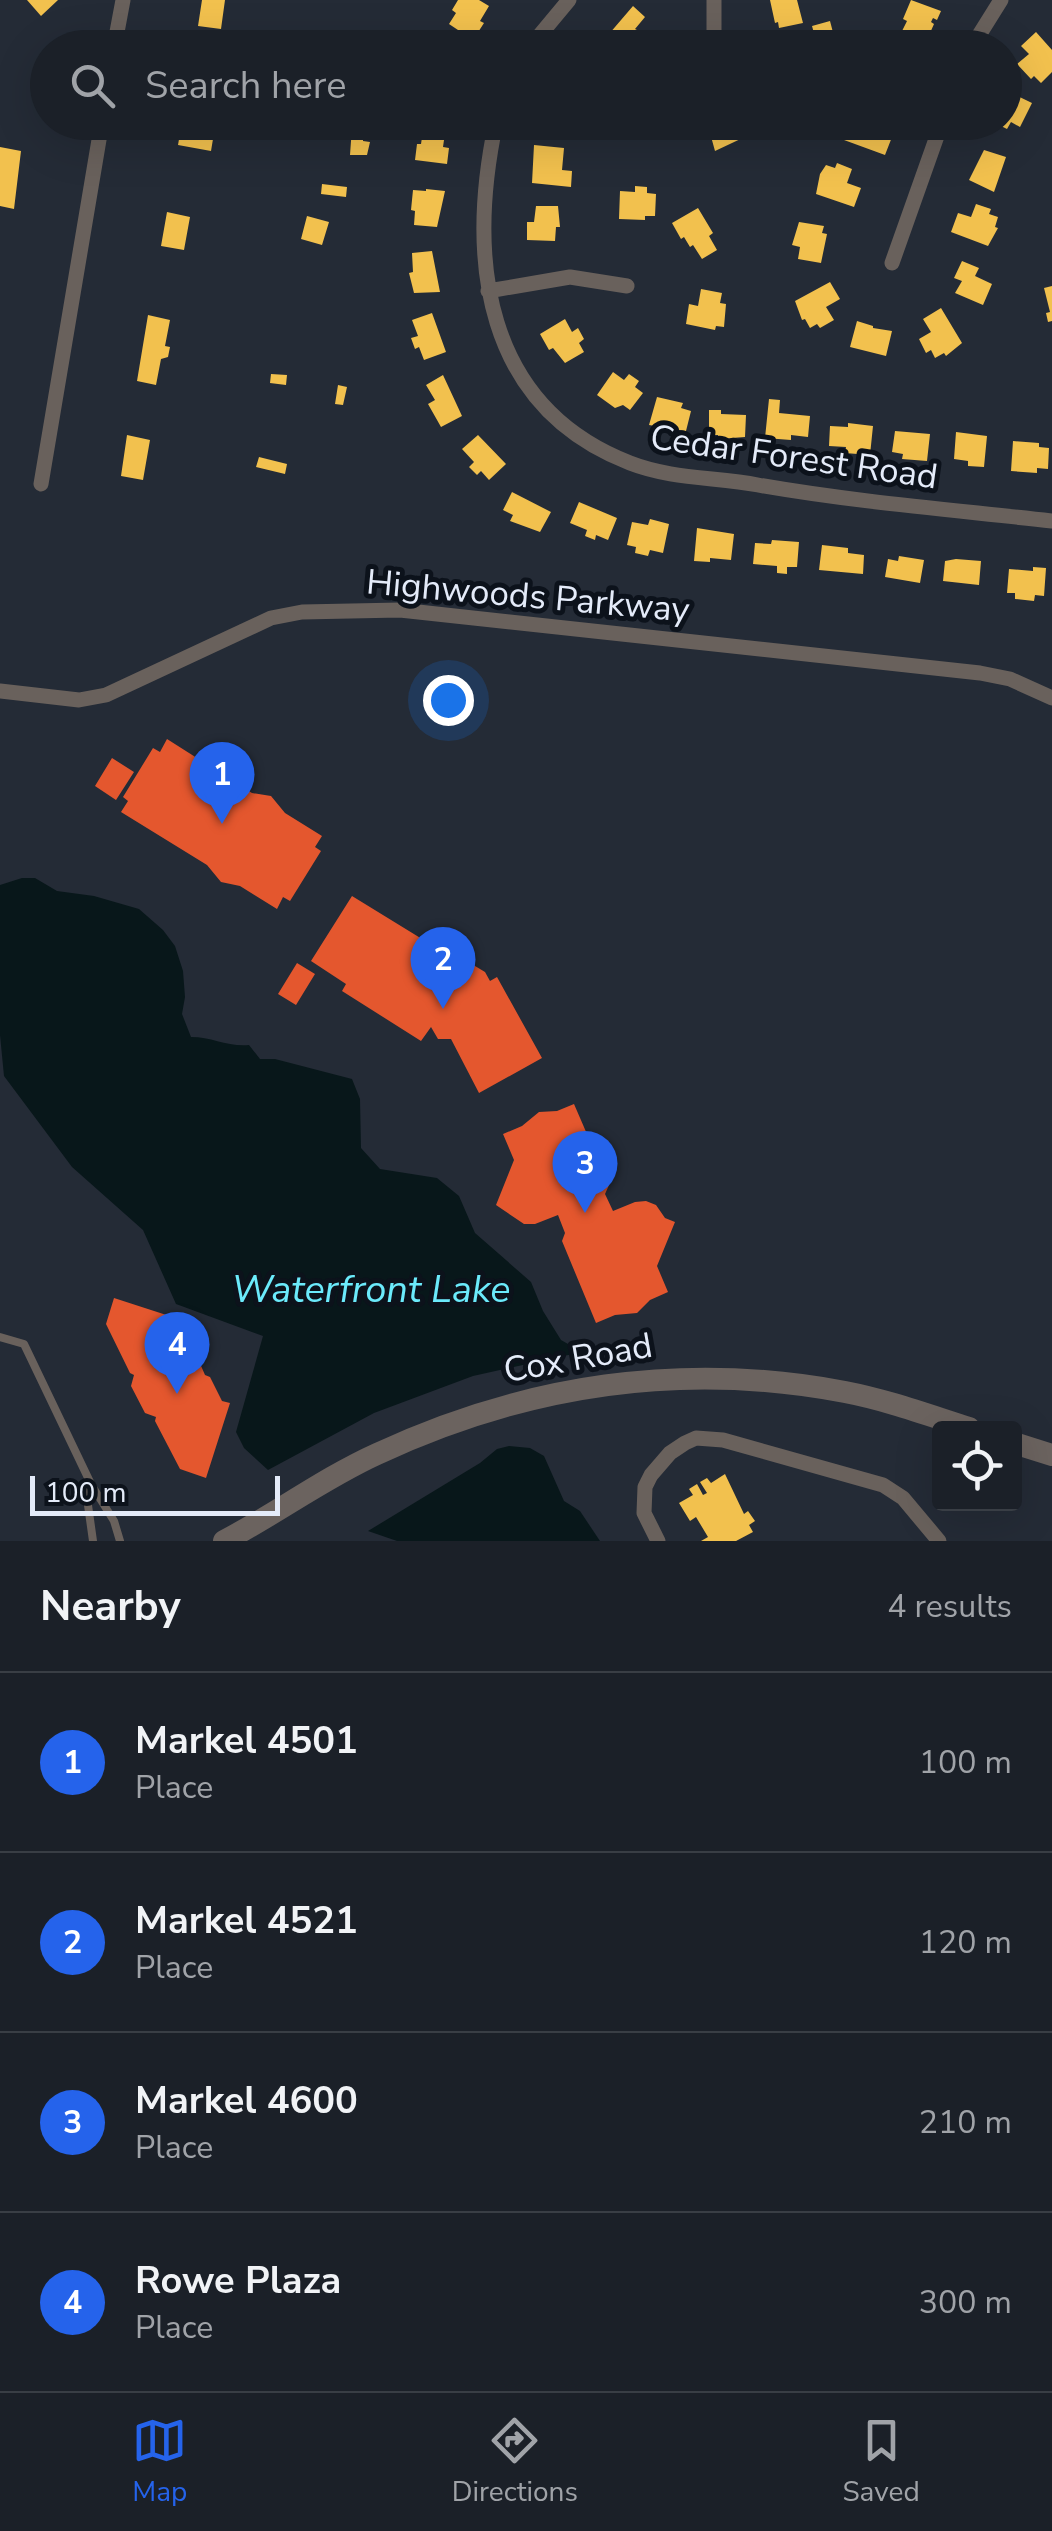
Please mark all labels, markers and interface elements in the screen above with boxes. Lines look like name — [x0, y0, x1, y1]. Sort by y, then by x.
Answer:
search box — [30, 30, 1022, 140]
icon: search — [65, 58, 120, 113]
text: Search here — [145, 60, 346, 111]
street label: Cedar Forest Road — [647, 414, 941, 500]
street label: Highwoods Parkway — [365, 558, 691, 634]
your location — [423, 675, 474, 726]
pin: 1 — [190, 742, 254, 824]
pin: 2 — [410, 926, 476, 1009]
pin: 3 — [552, 1130, 618, 1213]
water label: Waterfront Lake — [231, 1264, 511, 1315]
pin: 4 — [144, 1312, 210, 1394]
street label: Cox Road — [500, 1322, 656, 1394]
map controls — [932, 1421, 1022, 1511]
button: locate — [932, 1421, 1022, 1511]
scale bar — [30, 1471, 280, 1516]
text: 100 m — [45, 1474, 127, 1512]
text: Nearby — [40, 1578, 181, 1635]
text: 4 results — [887, 1585, 1012, 1628]
text: Markel 4501 — [135, 1715, 358, 1766]
text: 1 — [63, 1741, 82, 1784]
text: 100 m — [919, 1741, 1012, 1784]
text: Place — [135, 1766, 213, 1809]
text: Markel 4521 — [135, 1895, 358, 1946]
text: 2 — [63, 1921, 82, 1964]
text: 120 m — [919, 1921, 1012, 1964]
text: Place — [135, 1946, 213, 1989]
text: Markel 4600 — [135, 2075, 358, 2126]
text: 3 — [63, 2101, 82, 2144]
text: 210 m — [919, 2101, 1012, 2144]
text: Place — [135, 2126, 213, 2169]
text: Rowe Plaza — [135, 2255, 341, 2306]
text: 4 — [63, 2281, 82, 2324]
text: 300 m — [919, 2281, 1012, 2324]
text: Place — [135, 2306, 213, 2349]
tab: Map — [132, 2413, 187, 2511]
tab: Directions — [452, 2413, 578, 2511]
tab: Saved — [842, 2413, 920, 2511]

